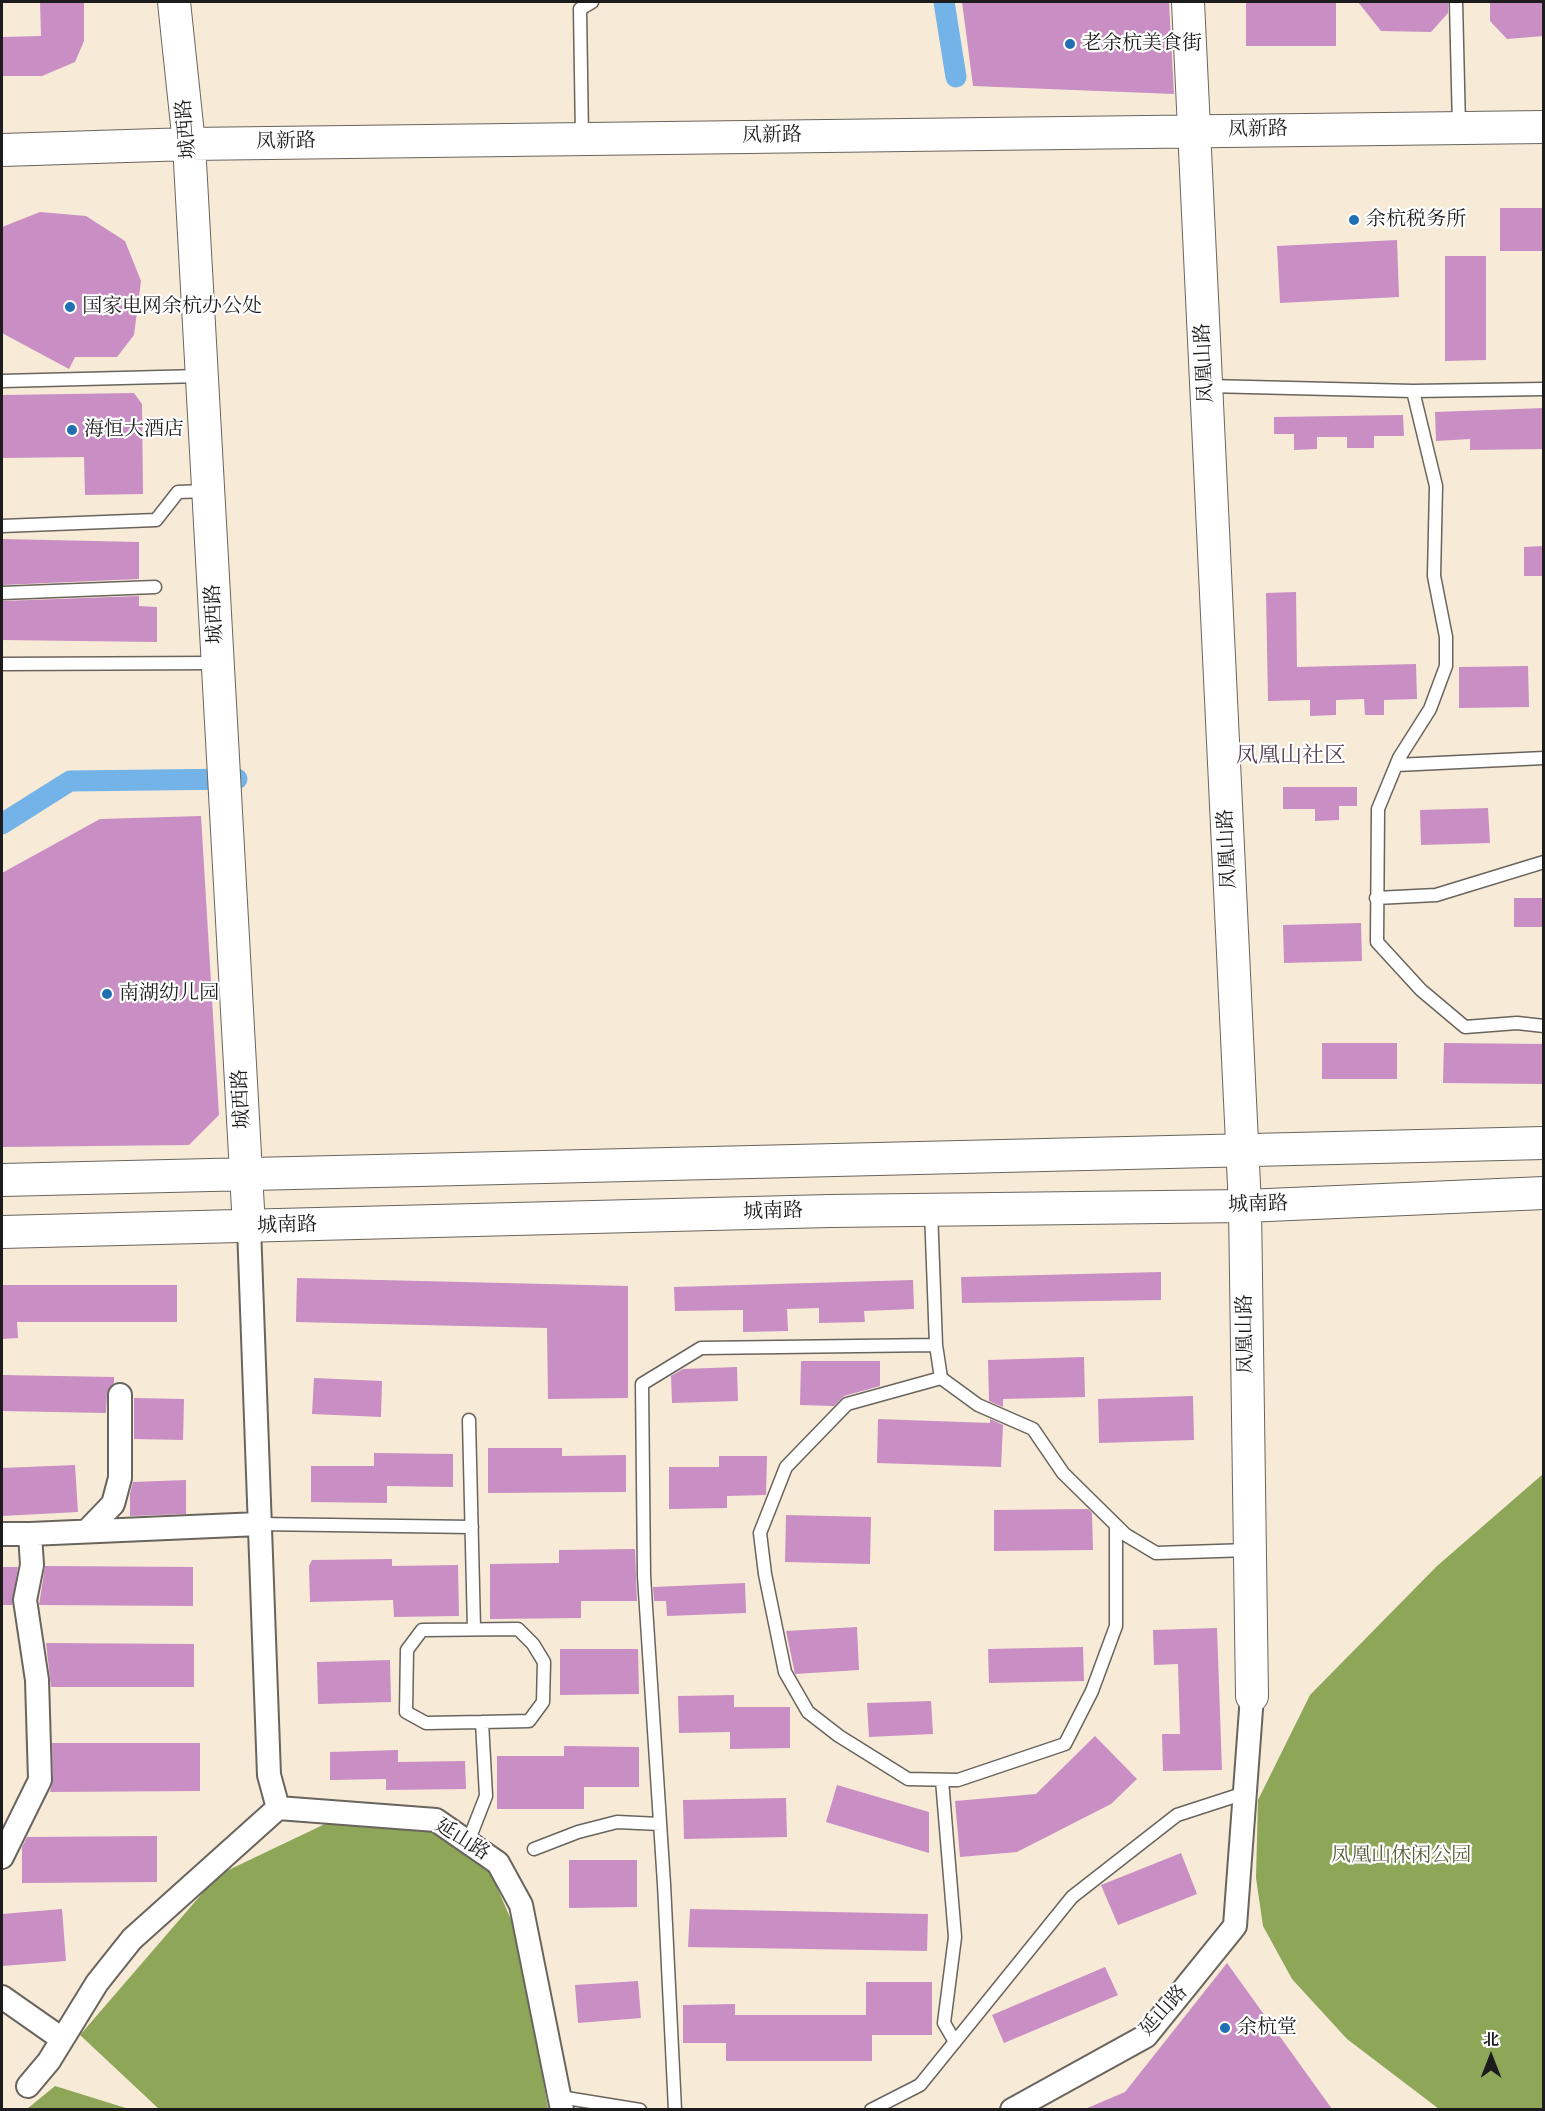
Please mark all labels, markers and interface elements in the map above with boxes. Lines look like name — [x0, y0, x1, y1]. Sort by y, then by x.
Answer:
place label: 老余杭美食街 — [1082, 32, 1202, 56]
marker: 老余杭美食街 — [1063, 37, 1077, 51]
street label: 城西路 — [172, 98, 202, 160]
street label: 凤新路 — [1228, 117, 1288, 143]
street label: 凤新路 — [742, 123, 802, 149]
street label: 凤新路 — [256, 129, 316, 155]
place label: 余杭税务所 — [1366, 208, 1466, 232]
marker: 余杭税务所 — [1347, 213, 1361, 227]
place label: 国家电网余杭办公处 — [82, 295, 262, 319]
marker: 国家电网余杭办公处 — [63, 300, 77, 314]
street label: 凤凰山路 — [1191, 322, 1219, 404]
place label: 海恒大酒店 — [84, 418, 184, 442]
marker: 海恒大酒店 — [65, 423, 79, 437]
street label: 城西路 — [201, 583, 229, 645]
district label: 凤凰山社区 — [1236, 743, 1346, 769]
street label: 凤凰山路 — [1214, 808, 1242, 890]
place label: 南湖幼儿园 — [119, 982, 219, 1006]
marker: 南湖幼儿园 — [100, 987, 114, 1001]
street label: 城西路 — [228, 1068, 256, 1130]
street label: 城南路 — [1228, 1192, 1288, 1218]
street label: 城南路 — [743, 1199, 803, 1225]
street label: 城南路 — [257, 1213, 317, 1239]
street label: 凤凰山路 — [1233, 1294, 1259, 1374]
street label: 延山路 — [430, 1814, 494, 1866]
park label: 凤凰山休闲公园 — [1331, 1844, 1471, 1868]
street label: 延山路 — [1135, 1981, 1193, 2041]
place label: 余杭堂 — [1237, 2016, 1297, 2040]
marker: 余杭堂 — [1218, 2021, 1232, 2035]
north arrow — [1461, 2027, 1521, 2087]
text: 北 — [1483, 2027, 1499, 2051]

